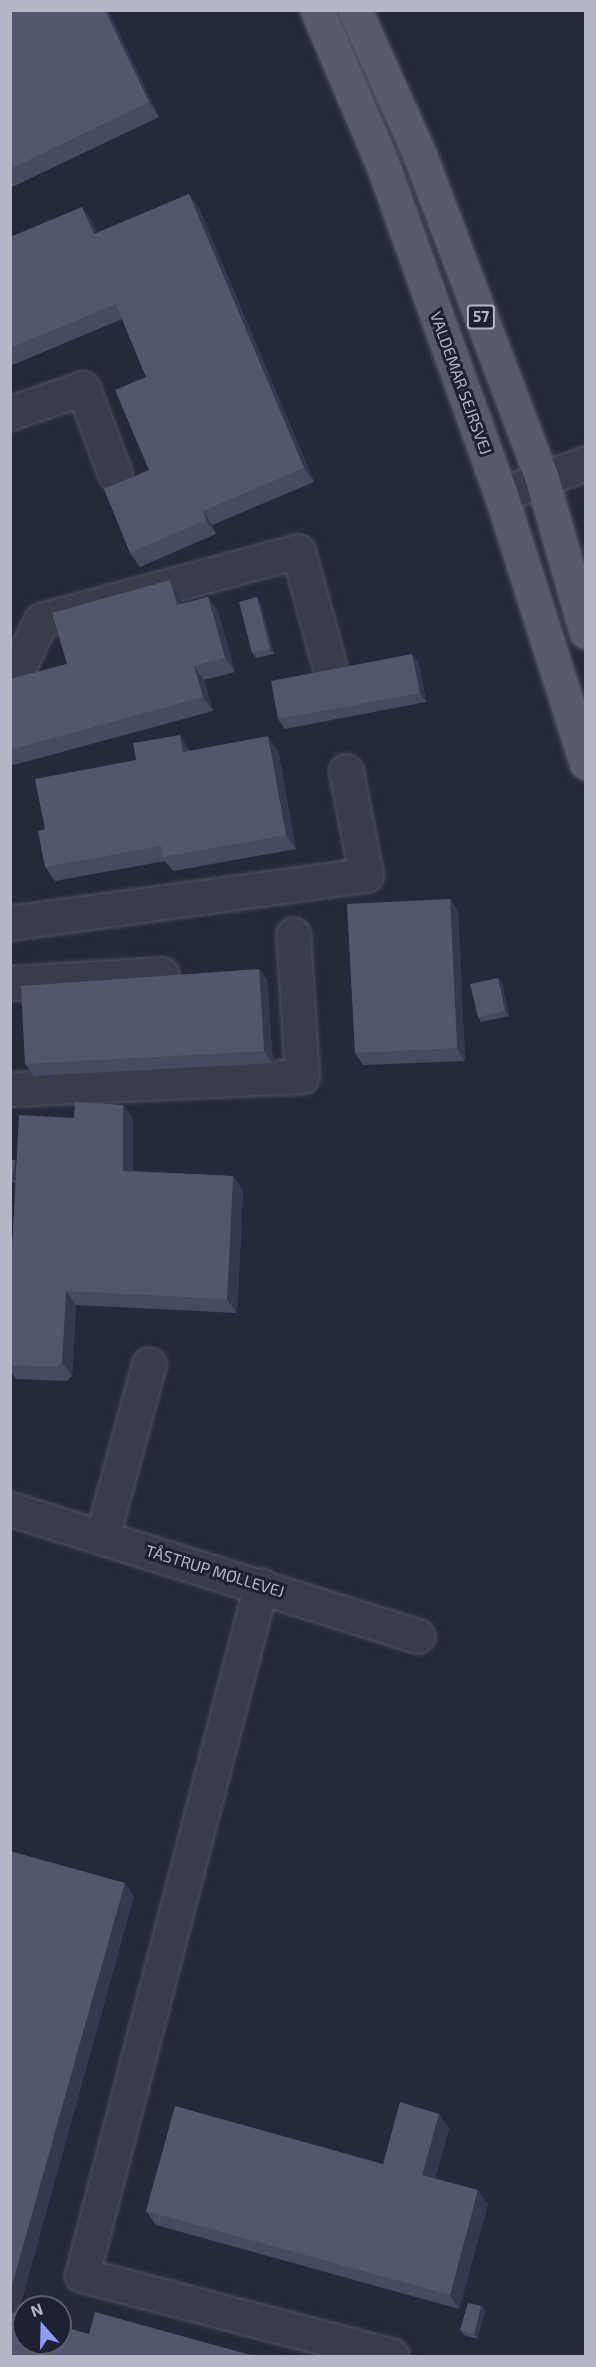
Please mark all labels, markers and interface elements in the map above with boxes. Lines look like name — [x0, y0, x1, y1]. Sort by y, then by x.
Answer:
road number: 57 — [466, 305, 496, 329]
street label: VALDEMAR SEJRSVEJ — [426, 309, 496, 457]
street label: TÅSTRUP MØLLEVEJ — [143, 1541, 287, 1601]
north arrow — [12, 2295, 72, 2355]
text: N — [28, 2299, 45, 2320]

